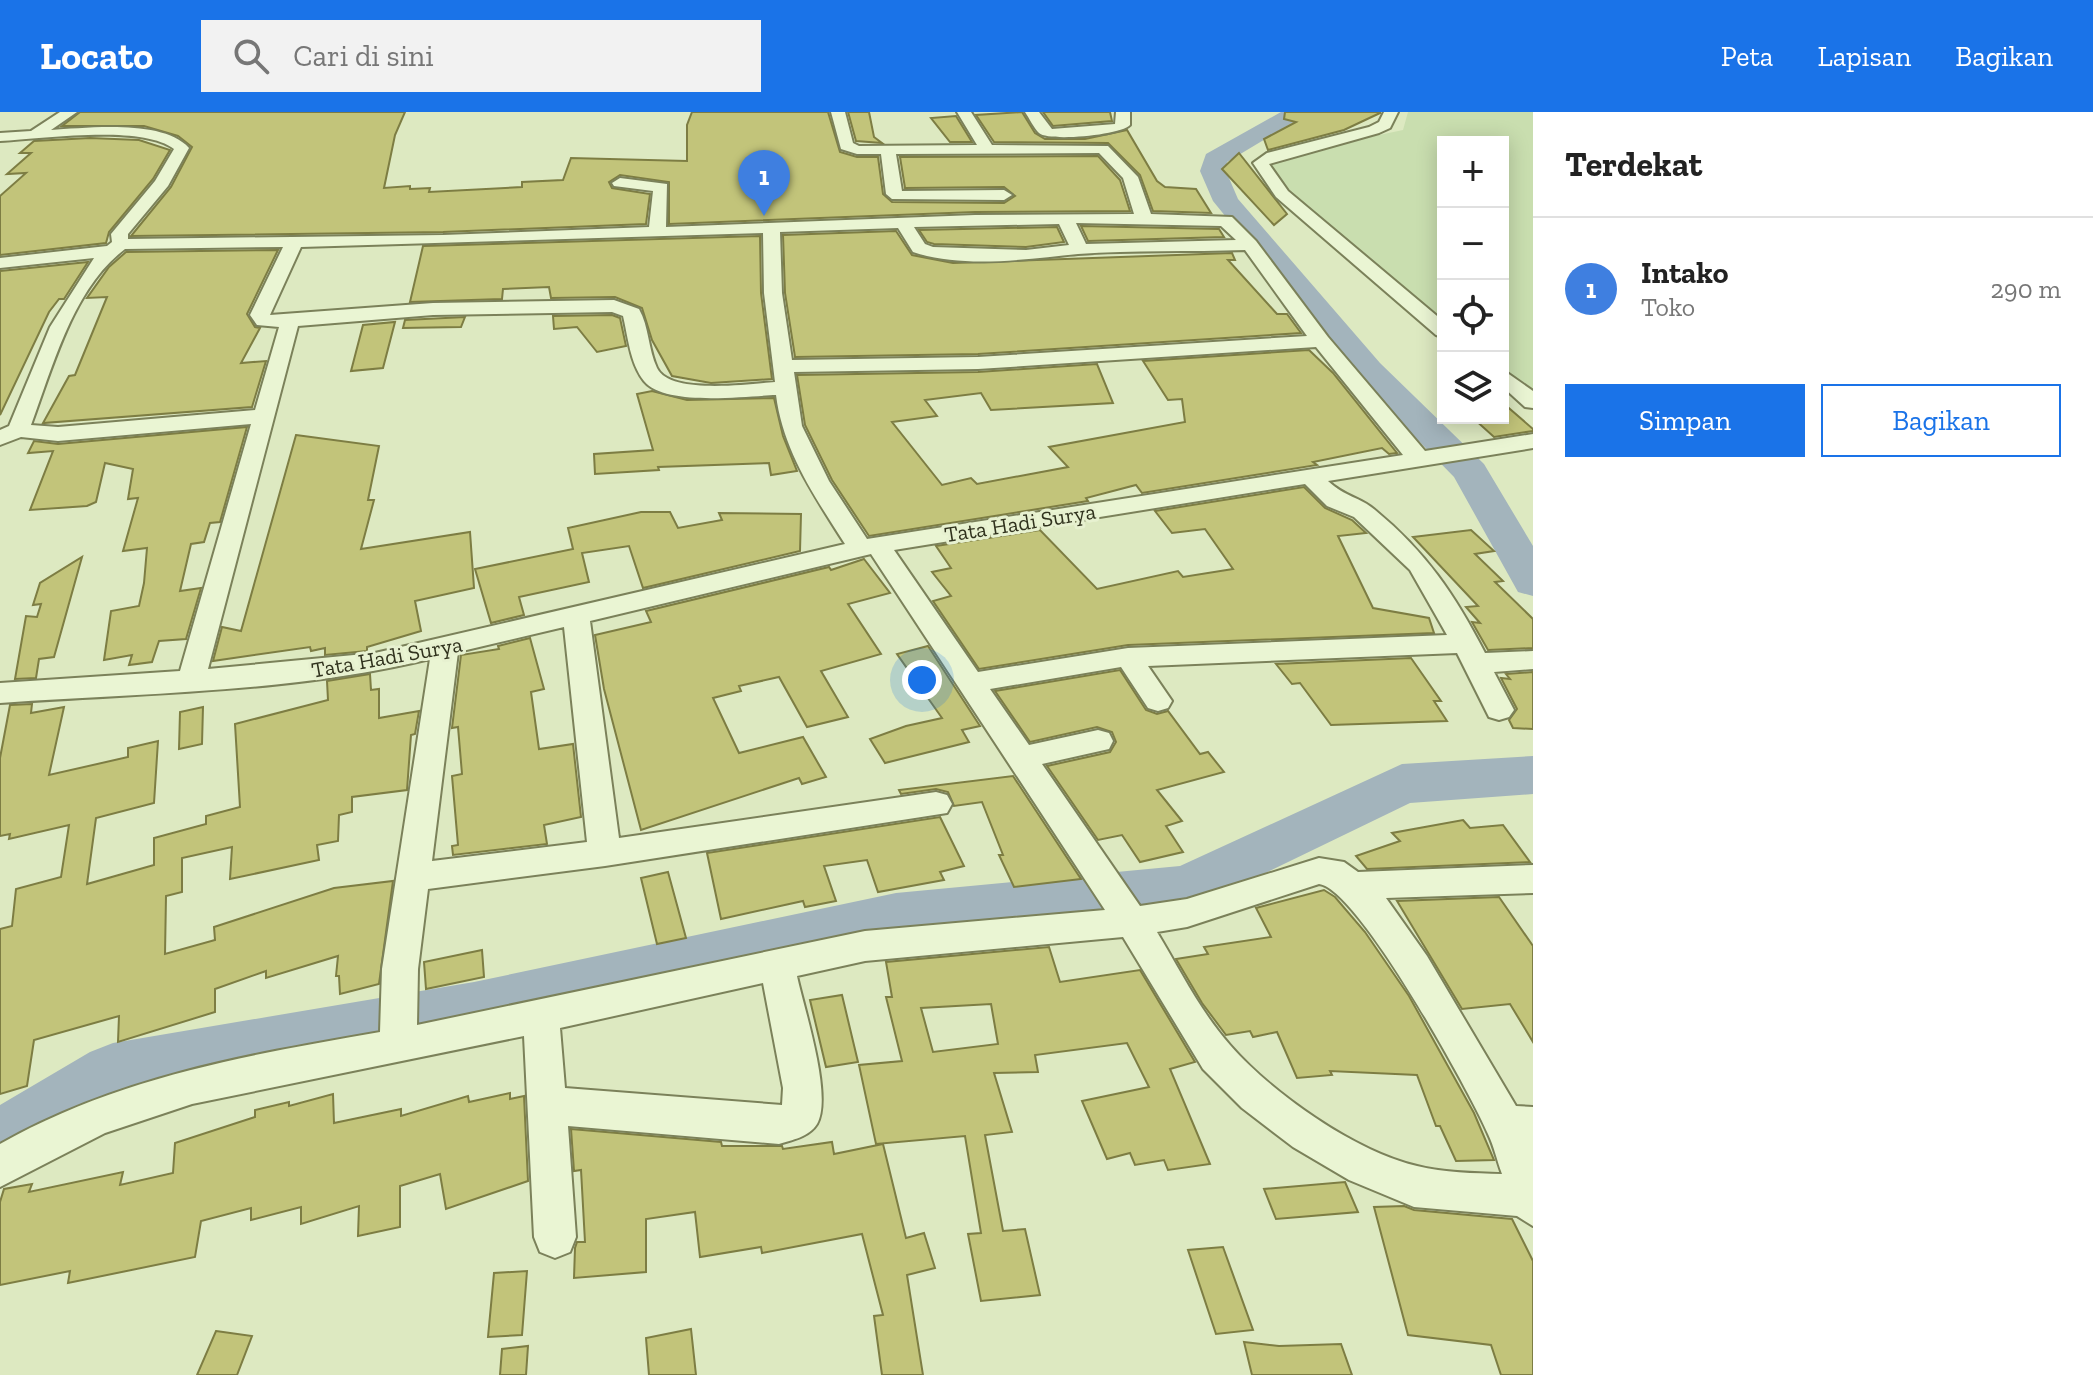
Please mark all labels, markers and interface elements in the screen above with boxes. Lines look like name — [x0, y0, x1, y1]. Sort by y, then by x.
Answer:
search box — [201, 20, 761, 92]
text: Locato — [40, 33, 153, 79]
icon: search — [229, 34, 273, 78]
text: Cari di sini — [293, 38, 434, 74]
text: Peta — [1721, 40, 1773, 73]
text: Lapisan — [1817, 40, 1911, 73]
text: Bagikan — [1955, 40, 2053, 73]
map controls — [1437, 136, 1509, 424]
button: + — [1437, 136, 1509, 208]
text: Terdekat — [1565, 144, 1702, 185]
pin: 1 — [738, 150, 790, 216]
button: − — [1437, 208, 1509, 280]
text: Intako — [1641, 255, 1728, 291]
text: 1 — [1586, 273, 1596, 305]
text: 290 m — [1990, 273, 2061, 305]
button: locate — [1437, 280, 1509, 352]
text: Toko — [1641, 291, 1695, 323]
button: layers — [1437, 352, 1509, 424]
button: Simpan — [1565, 384, 1805, 457]
button: Bagikan — [1821, 384, 2061, 457]
street label: Tata Hadi Surya — [942, 498, 1098, 548]
street label: Tata Hadi Surya — [309, 630, 465, 684]
your location — [902, 660, 942, 700]

